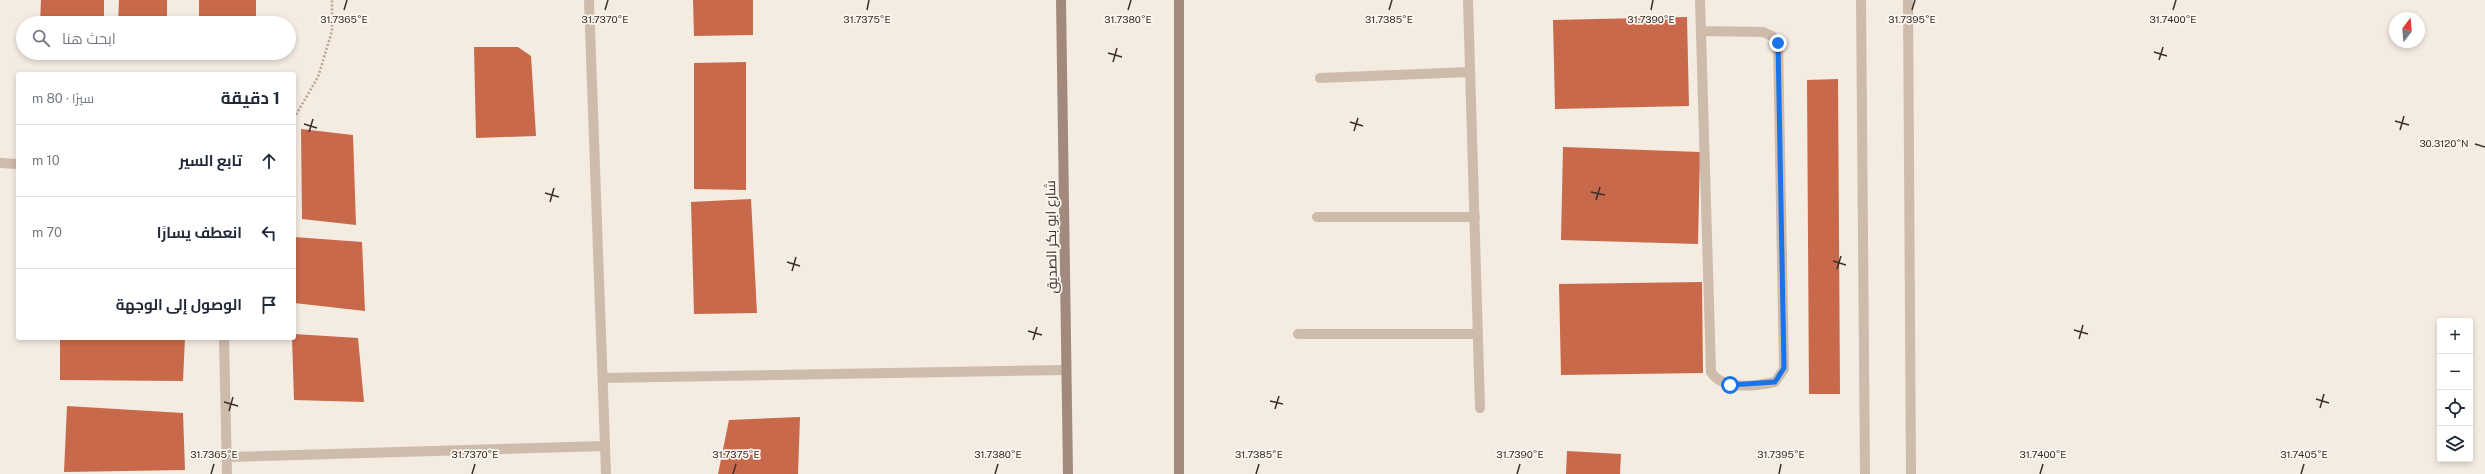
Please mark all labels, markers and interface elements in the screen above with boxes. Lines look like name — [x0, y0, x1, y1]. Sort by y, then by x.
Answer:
north arrow — [2389, 12, 2425, 48]
text: 31.7365°E — [320, 13, 368, 25]
text: 31.7370°E — [582, 13, 628, 25]
text: 31.7375°E — [843, 13, 891, 25]
text: 31.7380°E — [1104, 13, 1152, 25]
text: 31.7385°E — [1365, 13, 1413, 25]
text: 31.7390°E — [1627, 13, 1675, 25]
text: 31.7395°E — [1888, 13, 1936, 25]
text: 31.7400°E — [2149, 13, 2197, 25]
search box — [16, 16, 296, 60]
icon: search — [30, 27, 52, 49]
text: ابحث هنا — [62, 30, 116, 47]
route end — [1769, 34, 1787, 52]
text: 1 دقيقة — [221, 88, 280, 108]
text: سيرًا · 80 m — [32, 91, 94, 106]
text: 30.3120°N — [2419, 137, 2469, 149]
icon: ahead — [258, 150, 280, 172]
text: تابع السير — [179, 152, 242, 169]
text: 10 m — [32, 153, 60, 168]
street label: شارع ابو بكر الصديق — [1042, 180, 1061, 294]
icon: left — [258, 222, 280, 244]
text: انعطف يسارًا — [157, 224, 242, 241]
text: 70 m — [32, 225, 62, 240]
icon: arrive — [258, 294, 280, 316]
text: الوصول إلى الوجهة — [116, 296, 242, 313]
map controls — [2437, 318, 2473, 462]
button: + — [2437, 318, 2473, 354]
button: − — [2437, 354, 2473, 390]
route start — [1721, 376, 1739, 394]
button: locate — [2437, 390, 2473, 426]
button: layers — [2437, 426, 2473, 462]
text: 31.7365°E — [190, 448, 238, 460]
text: 31.7370°E — [452, 448, 498, 460]
text: 31.7375°E — [712, 448, 760, 460]
text: 31.7380°E — [974, 448, 1022, 460]
text: 31.7385°E — [1235, 448, 1283, 460]
text: 31.7390°E — [1496, 448, 1544, 460]
text: 31.7395°E — [1757, 448, 1805, 460]
text: 31.7400°E — [2019, 448, 2067, 460]
text: 31.7405°E — [2280, 448, 2328, 460]

